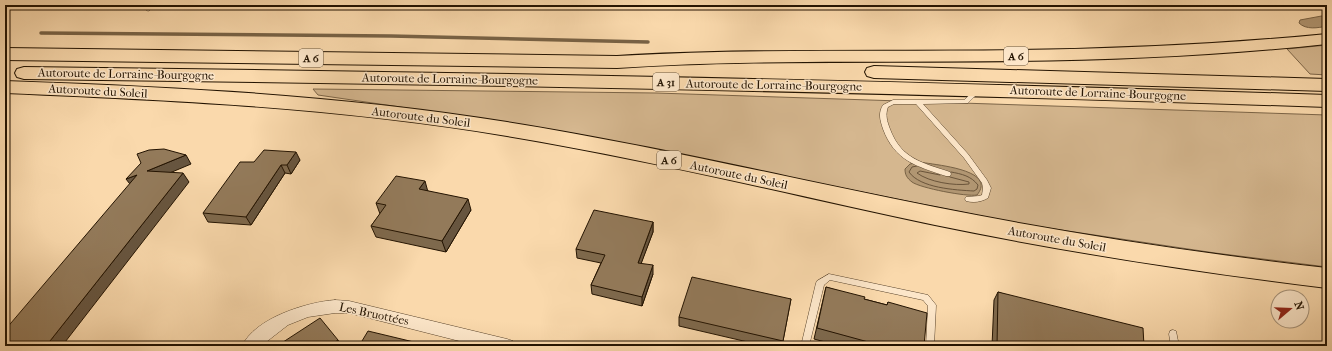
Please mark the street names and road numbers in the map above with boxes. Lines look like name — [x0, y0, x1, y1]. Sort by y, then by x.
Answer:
road number: A 6 — [1004, 47, 1028, 65]
road number: A 6 — [299, 49, 323, 67]
street label: Autoroute de Lorraine-Bourgogne — [37, 65, 214, 83]
street label: Autoroute de Lorraine-Bourgogne — [361, 70, 538, 88]
road number: A 31 — [653, 73, 679, 91]
street label: Autoroute de Lorraine-Bourgogne — [685, 76, 862, 94]
street label: Autoroute du Soleil — [47, 81, 149, 101]
street label: Autoroute de Lorraine-Bourgogne — [1009, 83, 1186, 103]
street label: Autoroute du Soleil — [370, 104, 472, 130]
road number: A 6 — [657, 151, 681, 169]
street label: Autoroute du Soleil — [688, 158, 790, 192]
street label: Autoroute du Soleil — [1006, 223, 1108, 255]
street label: Les Bruottées — [338, 300, 411, 328]

